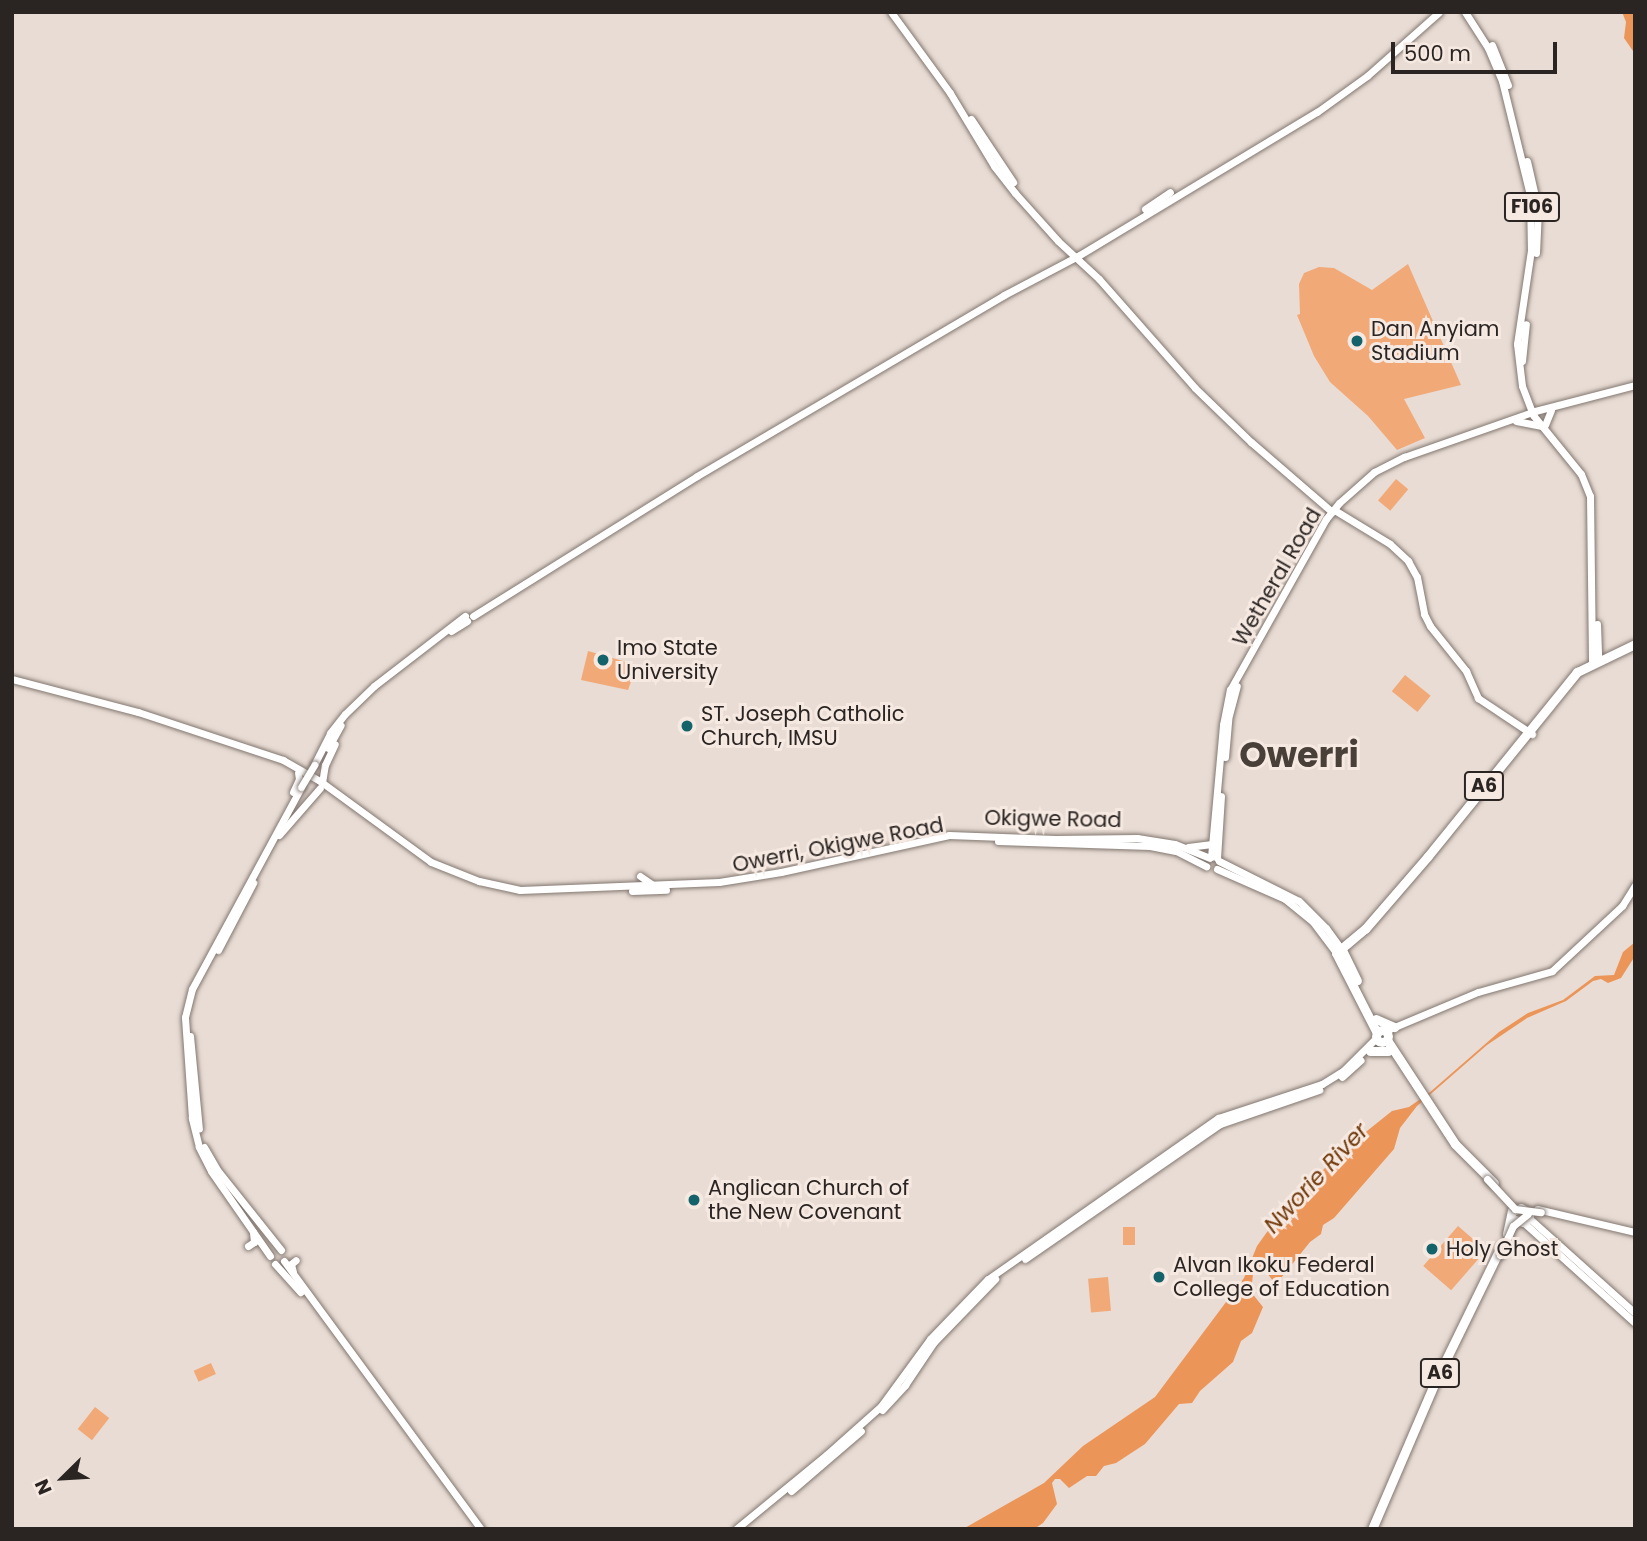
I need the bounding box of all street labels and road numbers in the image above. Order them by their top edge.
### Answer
road number: F106 [1502,192,1562,223]
street label: Wetheral Road [1227,504,1327,650]
road number: A6 [1463,771,1505,802]
street label: Okigwe Road [984,805,1122,833]
street label: Owerri, Okigwe Road [730,812,946,878]
road number: A6 [1419,1358,1461,1388]

